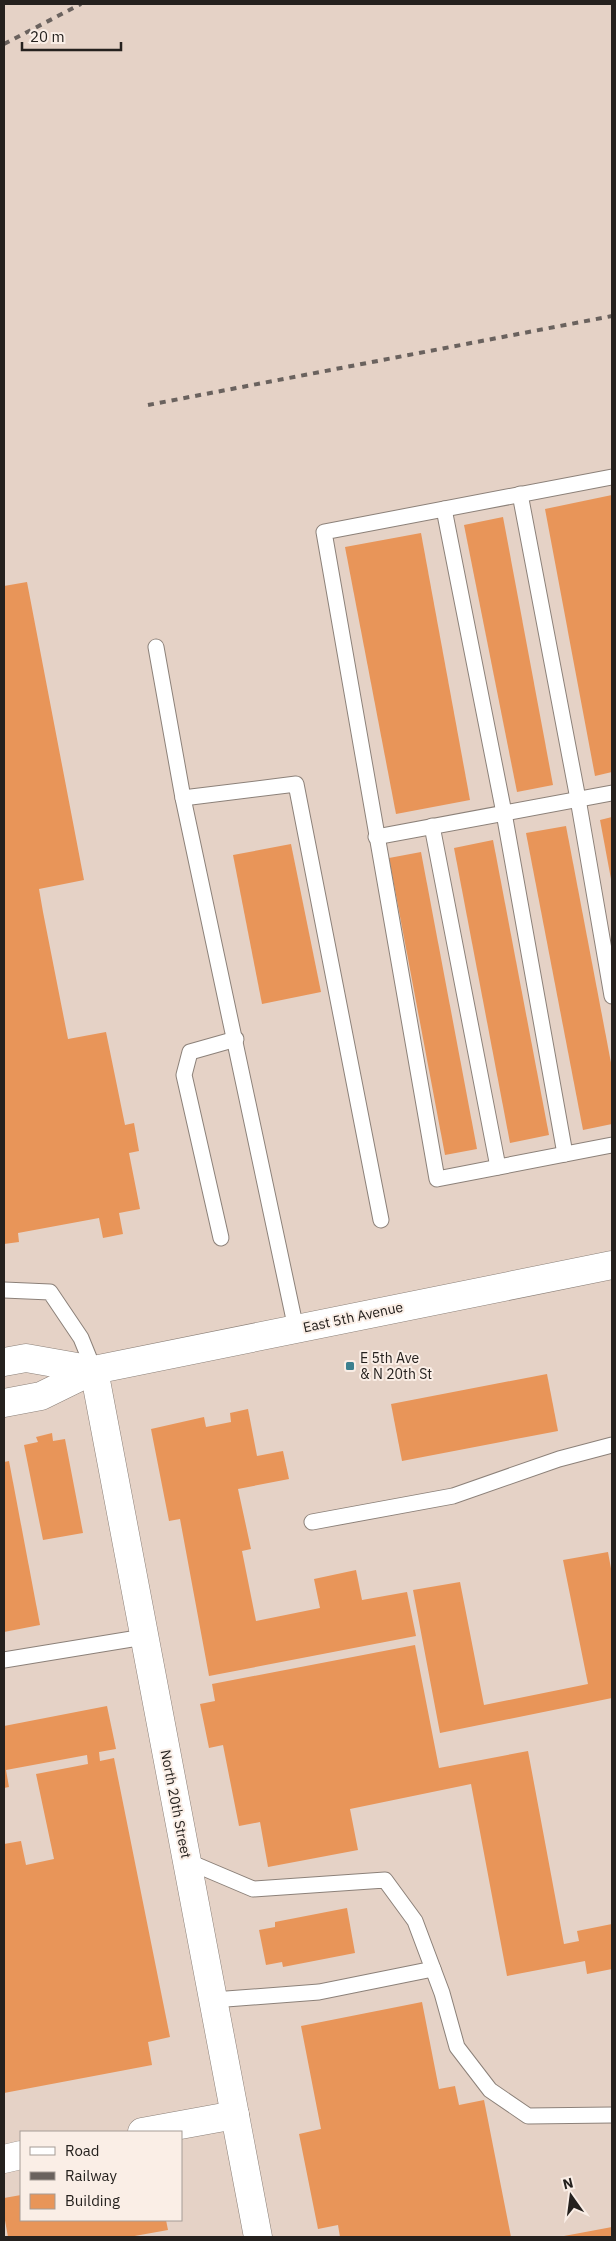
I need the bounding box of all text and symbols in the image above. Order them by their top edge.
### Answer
scale bar [22,20,121,52]
text: 20 m [30,27,65,46]
street label: East 5th Avenue [301,1298,405,1336]
place label: E 5th Ave & N 20th St [360,1349,432,1383]
marker: E 5th Ave & N 20th St [344,1360,356,1372]
street label: North 20th Street [157,1748,195,1860]
legend [20,2131,182,2221]
text: Road [65,2141,100,2160]
text: Railway [65,2166,118,2185]
north arrow [546,2171,596,2221]
text: N [561,2173,575,2193]
text: Building [65,2191,120,2210]

